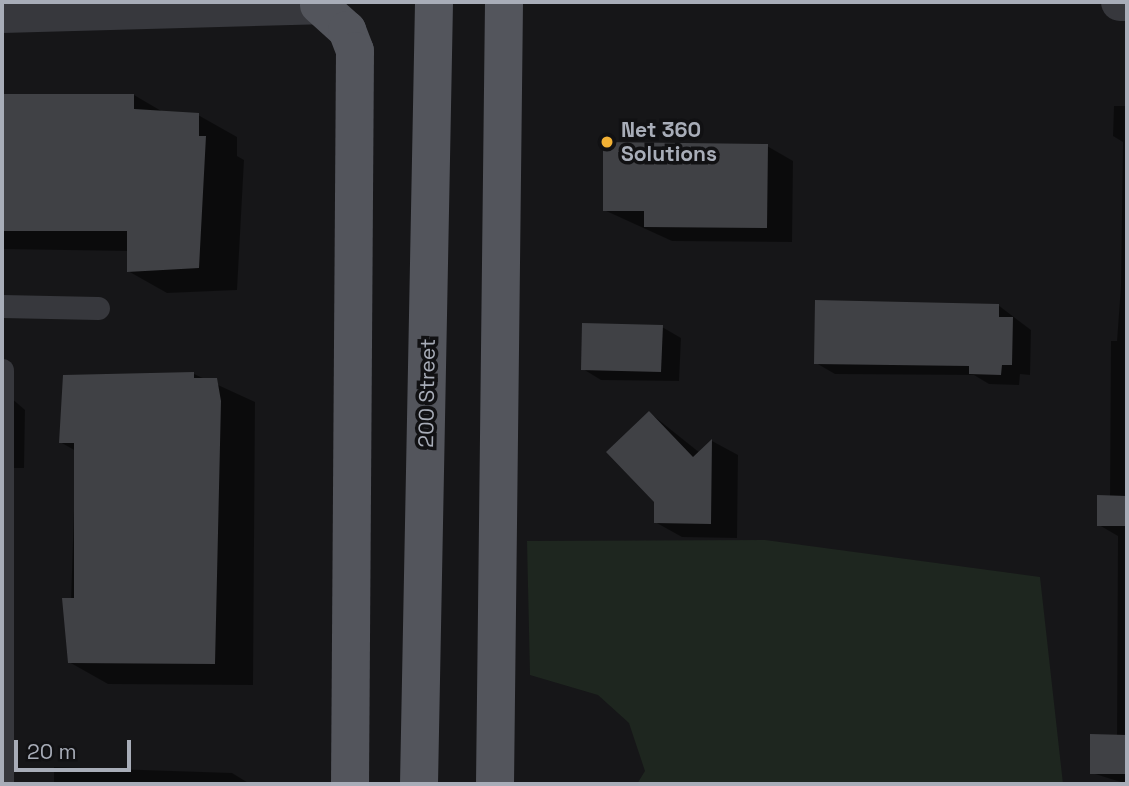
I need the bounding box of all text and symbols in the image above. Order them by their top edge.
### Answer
place label: Net 360 Solutions [621,117,717,167]
marker: Net 360 Solutions [599,134,615,150]
street label: 200 Street [413,338,441,448]
scale bar [18,726,135,770]
text: 20 m [27,738,77,765]

